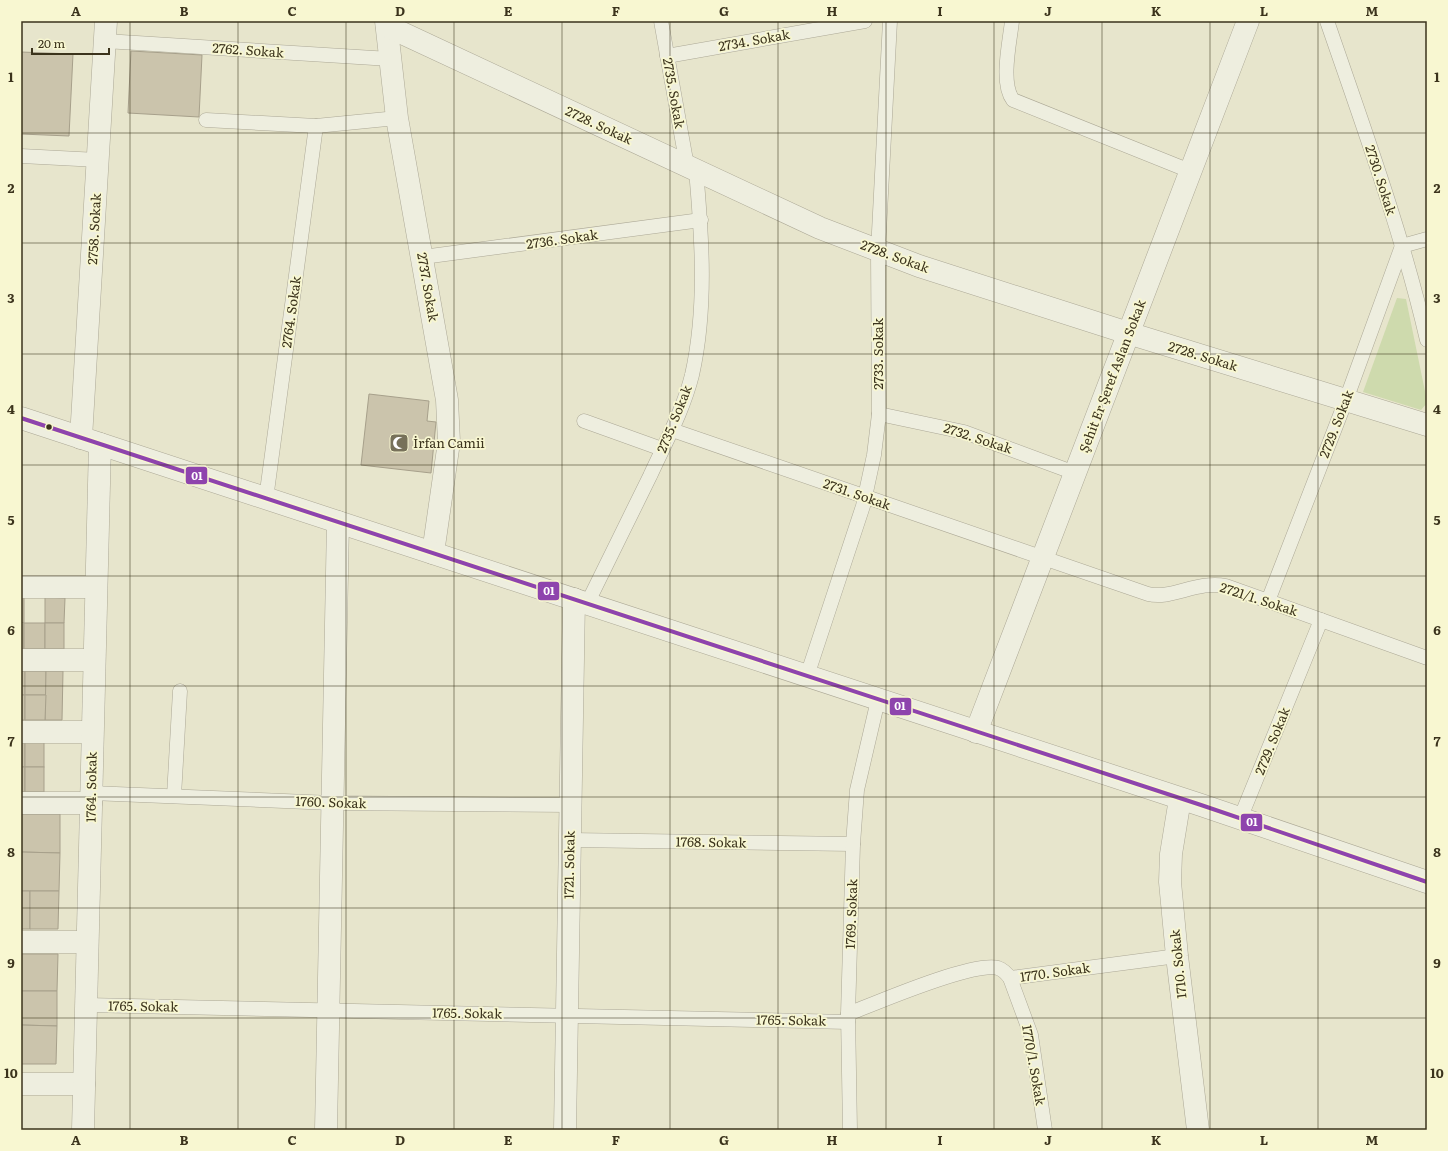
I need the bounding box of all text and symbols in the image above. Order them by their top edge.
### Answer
text: A [71,1,81,20]
text: B [180,1,189,20]
text: C [287,1,297,20]
text: D [395,1,405,20]
text: E [504,1,513,20]
text: F [612,1,620,20]
text: G [719,1,729,20]
text: H [827,1,838,20]
text: I [937,1,943,20]
text: J [1044,1,1052,20]
text: K [1151,1,1162,20]
text: L [1260,1,1268,20]
text: M [1366,1,1379,20]
street label: 2734. Sokak [717,24,792,55]
scale bar [32,30,109,56]
text: 20 m [38,34,65,52]
street label: 2762. Sokak [212,38,285,62]
street label: 2735. Sokak [659,56,690,131]
text: 1 [8,67,14,86]
text: 1 [1434,67,1440,86]
street label: 2728. Sokak [563,101,637,149]
street label: 2730. Sokak [1361,142,1402,218]
text: 2 [8,178,15,197]
text: 2 [1434,178,1441,197]
street label: 2758. Sokak [82,192,105,265]
street label: 2736. Sokak [525,224,600,253]
street label: 2728. Sokak [858,234,933,277]
street label: 2737. Sokak [413,251,444,324]
street label: 2764. Sokak [276,274,305,349]
text: 3 [7,288,15,307]
text: 3 [1433,288,1441,307]
street label: Şehit Er Şeref Aslan Sokak [1074,296,1150,455]
street label: 2733. Sokak [868,317,887,390]
street label: 2728. Sokak [1166,336,1241,375]
street label: 2735. Sokak [651,381,696,456]
street label: 2729. Sokak [1314,386,1358,461]
text: 4 [7,399,15,418]
text: 4 [1433,399,1441,418]
street label: 2732. Sokak [941,417,1016,458]
unlabelled marker [44,422,54,432]
mosque icon: İrfan Camii [388,432,410,454]
place label: İrfan Camii [413,433,485,452]
line badge: 01 [185,466,208,485]
text: 01 [191,467,203,483]
street label: 2731. Sokak [821,473,894,514]
text: 5 [7,510,15,529]
text: 5 [1433,510,1441,529]
street label: 2721/1. Sokak [1218,577,1302,620]
line badge: 01 [537,581,560,601]
text: 01 [543,582,555,598]
text: 6 [7,620,15,639]
text: 6 [1433,620,1441,639]
line badge: 01 [889,697,912,716]
text: 01 [894,697,906,713]
street label: 2729. Sokak [1249,703,1294,777]
text: 7 [7,731,15,750]
text: 7 [1433,731,1441,750]
street label: 1764. Sokak [80,750,101,822]
street label: 1760. Sokak [295,791,368,812]
line badge: 01 [1240,813,1263,832]
text: 01 [1246,813,1258,829]
street label: 1721. Sokak [558,830,579,899]
street label: 1768. Sokak [676,831,748,852]
text: 8 [7,842,15,861]
text: 8 [1433,842,1441,861]
street label: 1769. Sokak [840,877,861,949]
street label: 1710. Sokak [1164,928,1191,999]
text: 9 [7,953,15,972]
text: 9 [1433,953,1441,972]
street label: 1770. Sokak [1019,957,1092,986]
street label: 1765. Sokak [108,995,179,1016]
street label: 1765. Sokak [432,1002,503,1023]
street label: 1765. Sokak [756,1009,827,1030]
street label: 1770/1. Sokak [1018,1023,1051,1108]
text: 10 [4,1063,18,1082]
text: 10 [1430,1063,1444,1082]
text: A [71,1130,81,1149]
text: B [180,1130,189,1149]
text: C [287,1130,297,1149]
text: D [395,1130,405,1149]
text: E [504,1130,513,1149]
text: F [612,1130,620,1149]
text: G [719,1130,729,1149]
text: H [827,1130,838,1149]
text: I [937,1130,943,1149]
text: J [1044,1130,1052,1149]
text: K [1151,1130,1162,1149]
text: L [1260,1130,1268,1149]
text: M [1366,1130,1379,1149]

